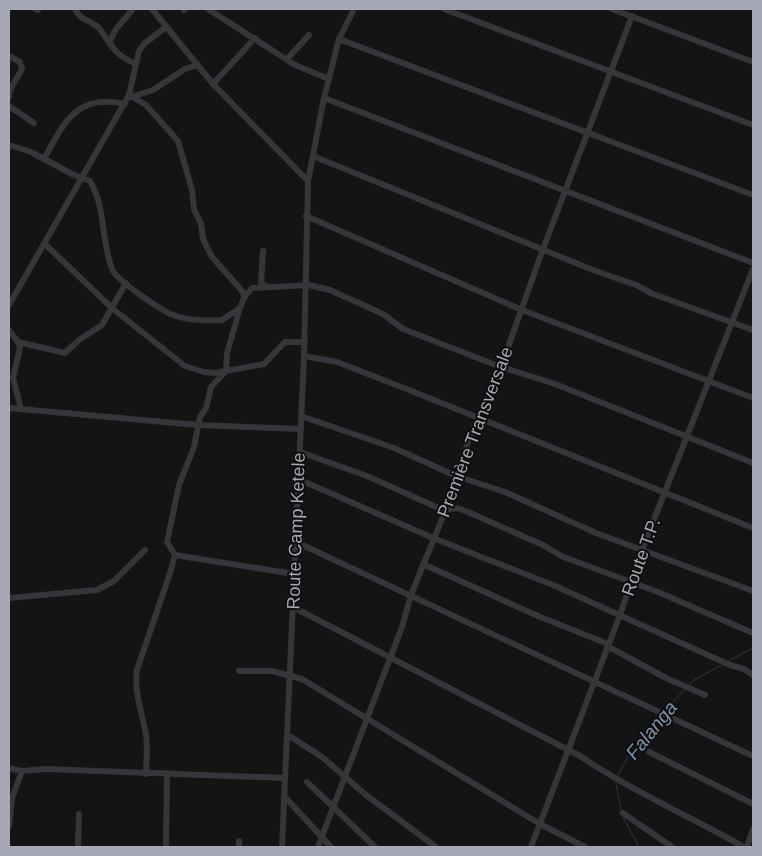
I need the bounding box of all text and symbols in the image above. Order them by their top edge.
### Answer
street label: Première Transversale [433,344,517,520]
street label: Route Camp Ketele [283,452,309,610]
street label: Route T.P. [618,515,664,599]
water label: Falanga [622,697,681,764]

